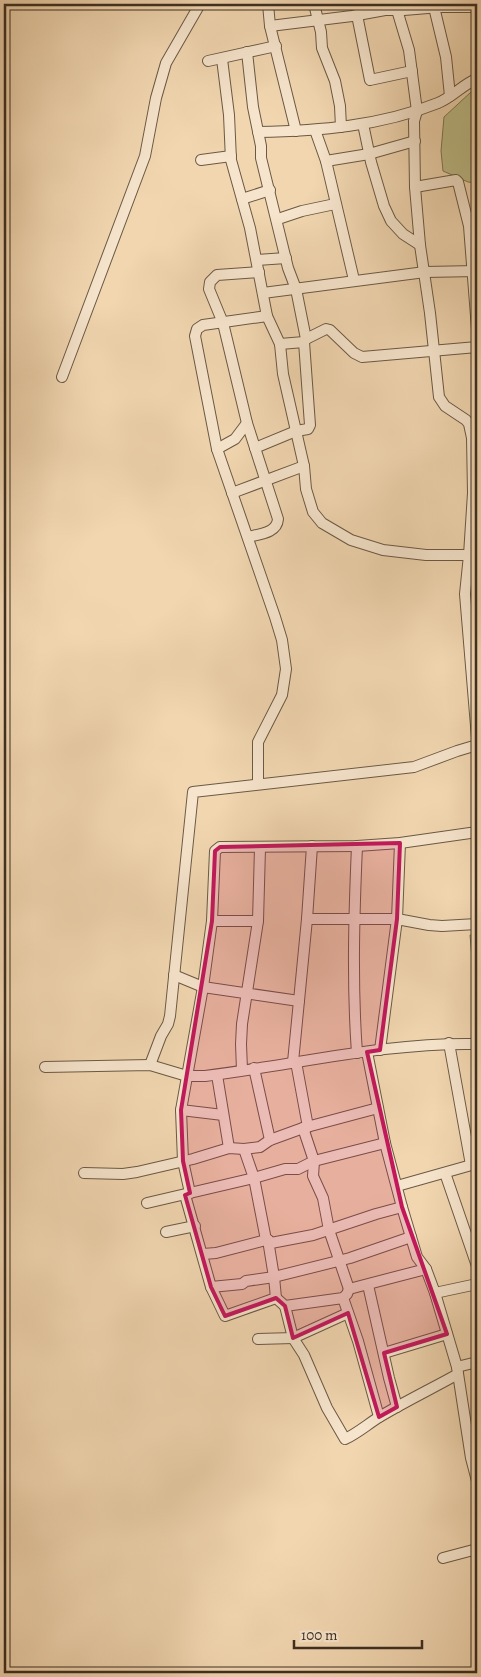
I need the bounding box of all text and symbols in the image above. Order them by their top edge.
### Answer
scale bar [294,1617,421,1649]
text: 100 m [301,1625,338,1645]

